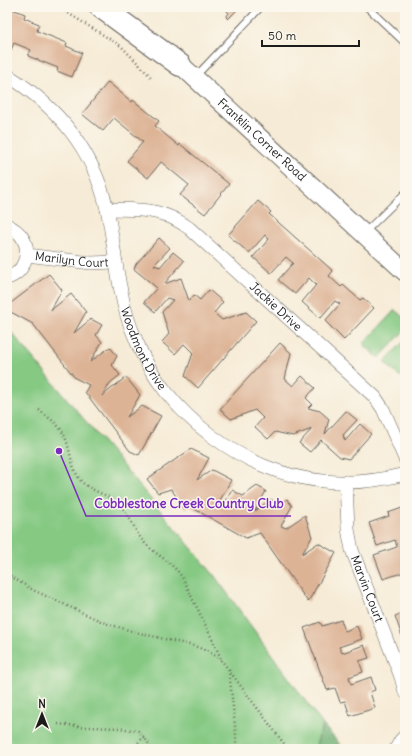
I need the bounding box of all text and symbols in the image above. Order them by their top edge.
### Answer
scale bar [262,22,359,48]
text: 50 m [268,28,297,43]
street label: Franklin Corner Road [215,95,310,184]
street label: Marilyn Court [34,248,109,270]
street label: Jackie Drive [247,279,305,334]
street label: Woodmont Drive [118,305,170,393]
callout: Cobblestone Creek Country Club [86,491,291,516]
text: Cobblestone Creek Country Club [94,495,284,512]
street label: Marvin Court [348,553,387,624]
north arrow [22,694,62,734]
text: N [38,697,46,711]

